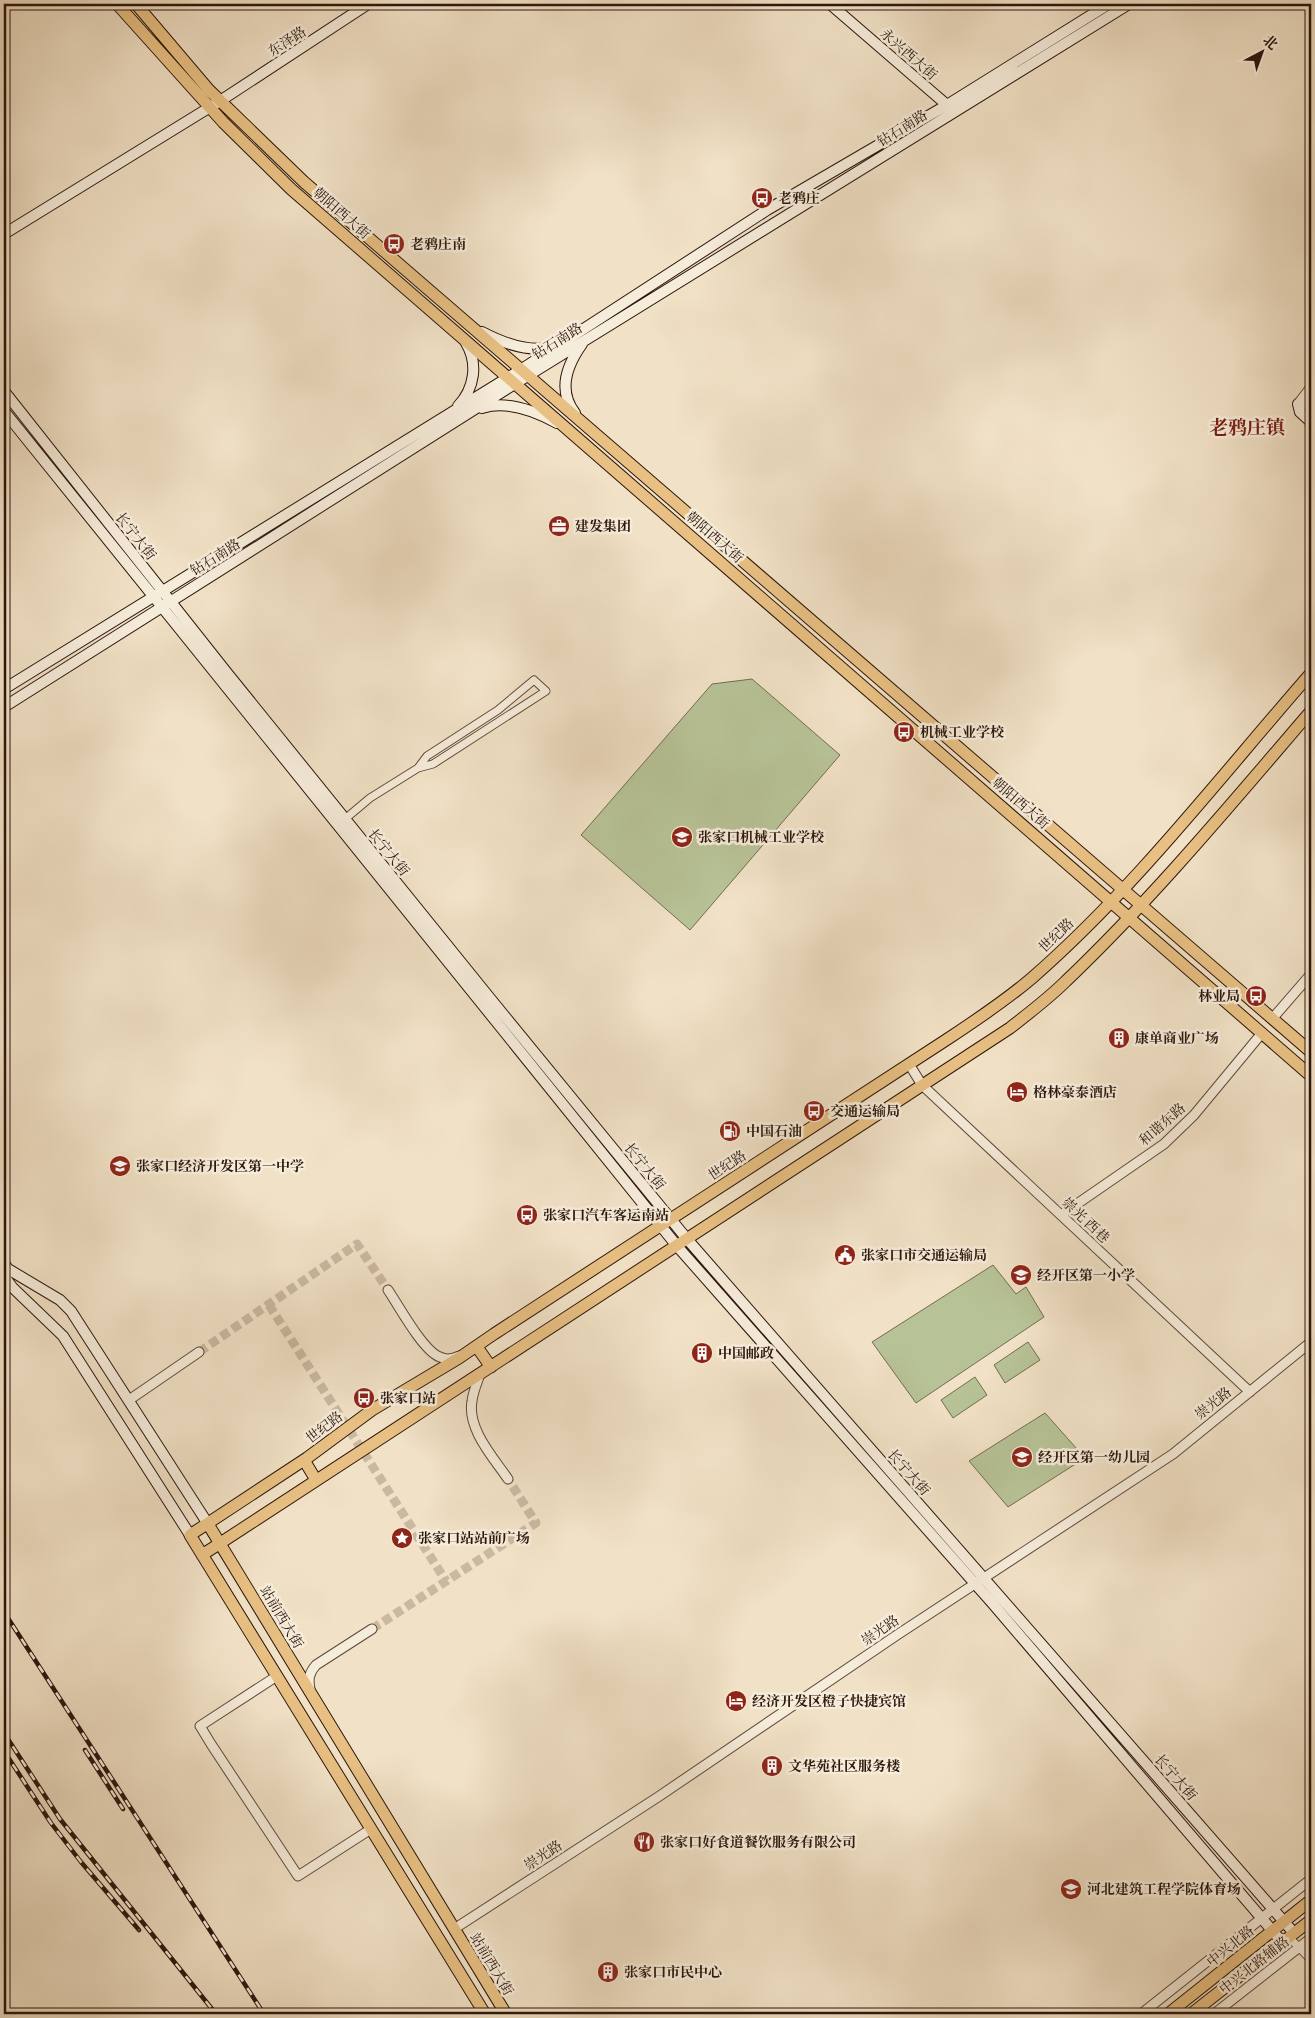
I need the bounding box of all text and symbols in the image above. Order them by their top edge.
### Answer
street label: 东泽路 [264,22,310,61]
street label: 永兴西大街 [876,24,941,85]
north arrow [1238,28,1288,78]
text: 北 [1259,31,1282,54]
street label: 钻石南路 [873,106,931,151]
street label: 朝阳西大街 [309,183,374,244]
bus stop icon: 老鸦庄 [750,186,774,210]
place label: 老鸦庄 [778,189,820,208]
bus stop icon: 老鸦庄南 [382,232,406,256]
place label: 老鸦庄南 [410,235,466,254]
street label: 钻石南路 [528,319,586,364]
district label: 老鸦庄镇 [1209,415,1285,441]
street label: 朝阳西大街 [682,507,747,568]
street label: 长宁大街 [111,508,160,564]
office icon: 建发集团 [547,514,571,538]
place label: 建发集团 [575,517,631,536]
street label: 钻石南路 [186,535,244,580]
bus stop icon: 机械工业学校 [892,720,916,744]
place label: 机械工业学校 [920,723,1004,742]
street label: 朝阳西大街 [988,773,1053,834]
street label: 长宁大街 [364,825,414,880]
school or university icon: 张家口机械工业学校 [670,825,694,849]
place label: 张家口机械工业学校 [698,828,824,847]
street label: 世纪路 [1035,914,1078,957]
bus stop icon: 林业局 [1244,984,1268,1008]
place label: 林业局 [1198,987,1240,1006]
building icon: 康单商业广场 [1107,1026,1131,1050]
place label: 康单商业广场 [1135,1029,1219,1048]
hotel icon: 格林豪泰酒店 [1005,1080,1029,1104]
place label: 格林豪泰酒店 [1033,1083,1117,1102]
bus stop icon: 交通运输局 [802,1099,826,1123]
street label: 和谐东路 [1135,1099,1190,1150]
place label: 交通运输局 [830,1102,900,1121]
fuel station icon: 中国石油 [718,1119,742,1143]
place label: 中国石油 [746,1122,802,1141]
street label: 长宁大街 [620,1139,670,1194]
street label: 世纪路 [704,1146,750,1185]
school or university icon: 张家口经济开发区第一中学 [108,1154,132,1178]
place label: 张家口经济开发区第一中学 [136,1157,304,1176]
street label: 崇光 西巷 [1058,1193,1114,1247]
bus stop icon: 张家口汽车客运南站 [515,1203,539,1227]
place label: 张家口汽车客运南站 [543,1206,669,1225]
public building icon: 张家口市交通运输局 [833,1243,857,1267]
place label: 张家口市交通运输局 [861,1246,987,1265]
school or university icon: 经开区第一小学 [1009,1263,1033,1287]
place label: 经开区第一小学 [1037,1266,1135,1285]
building icon: 中国邮政 [690,1341,714,1365]
place label: 中国邮政 [718,1344,774,1363]
street label: 崇光路 [1191,1383,1236,1424]
bus stop icon: 张家口站 [352,1386,376,1410]
place label: 张家口站 [380,1389,436,1408]
street label: 世纪路 [302,1407,347,1448]
street label: 长宁大街 [883,1445,934,1500]
school or university icon: 经开区第一幼儿园 [1010,1445,1034,1469]
place label: 经开区第一幼儿园 [1038,1448,1150,1467]
place icon: 张家口站站前广场 [390,1526,414,1550]
place label: 张家口站站前广场 [418,1529,530,1548]
street label: 站前西大街 [255,1582,308,1652]
street label: 崇光路 [858,1611,903,1650]
hotel icon: 经济开发区橙子快捷宾馆 [724,1689,748,1713]
place label: 经济开发区橙子快捷宾馆 [752,1692,906,1711]
street label: 长宁大街 [1150,1750,1201,1805]
building icon: 文华苑社区服务楼 [760,1754,784,1778]
place label: 文华苑社区服务楼 [788,1757,900,1776]
restaurant icon: 张家口好食道餐饮服务有限公司 [632,1830,656,1854]
place label: 张家口好食道餐饮服务有限公司 [660,1833,856,1852]
street label: 崇光路 [520,1836,566,1875]
school or university icon: 河北建筑工程学院体育场 [1059,1877,1083,1901]
place label: 河北建筑工程学院体育场 [1087,1880,1241,1899]
street label: 中兴北路 [1203,1921,1258,1971]
street label: 站前西大街 [465,1929,518,1999]
street label: 中兴北路辅路 [1215,1932,1293,1999]
building icon: 张家口市民中心 [596,1960,620,1984]
place label: 张家口市民中心 [624,1963,722,1982]

